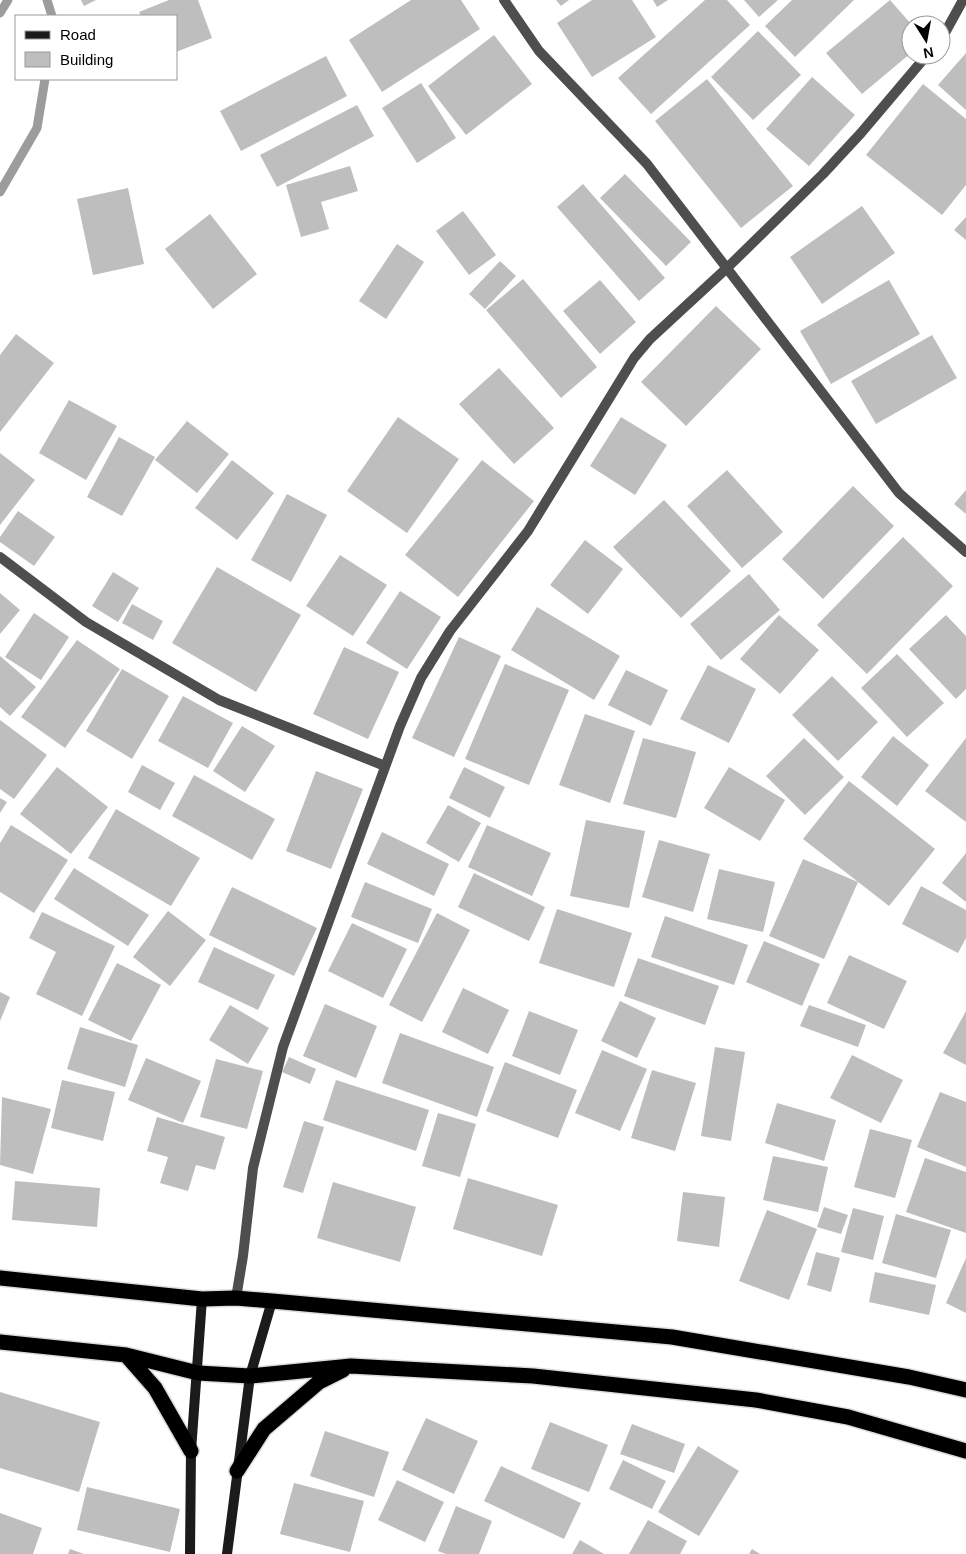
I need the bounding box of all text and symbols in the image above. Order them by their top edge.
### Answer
legend [15,15,178,80]
north arrow [901,15,951,65]
text: Road [60,26,96,43]
text: N [922,44,935,62]
text: Building [60,51,113,68]

